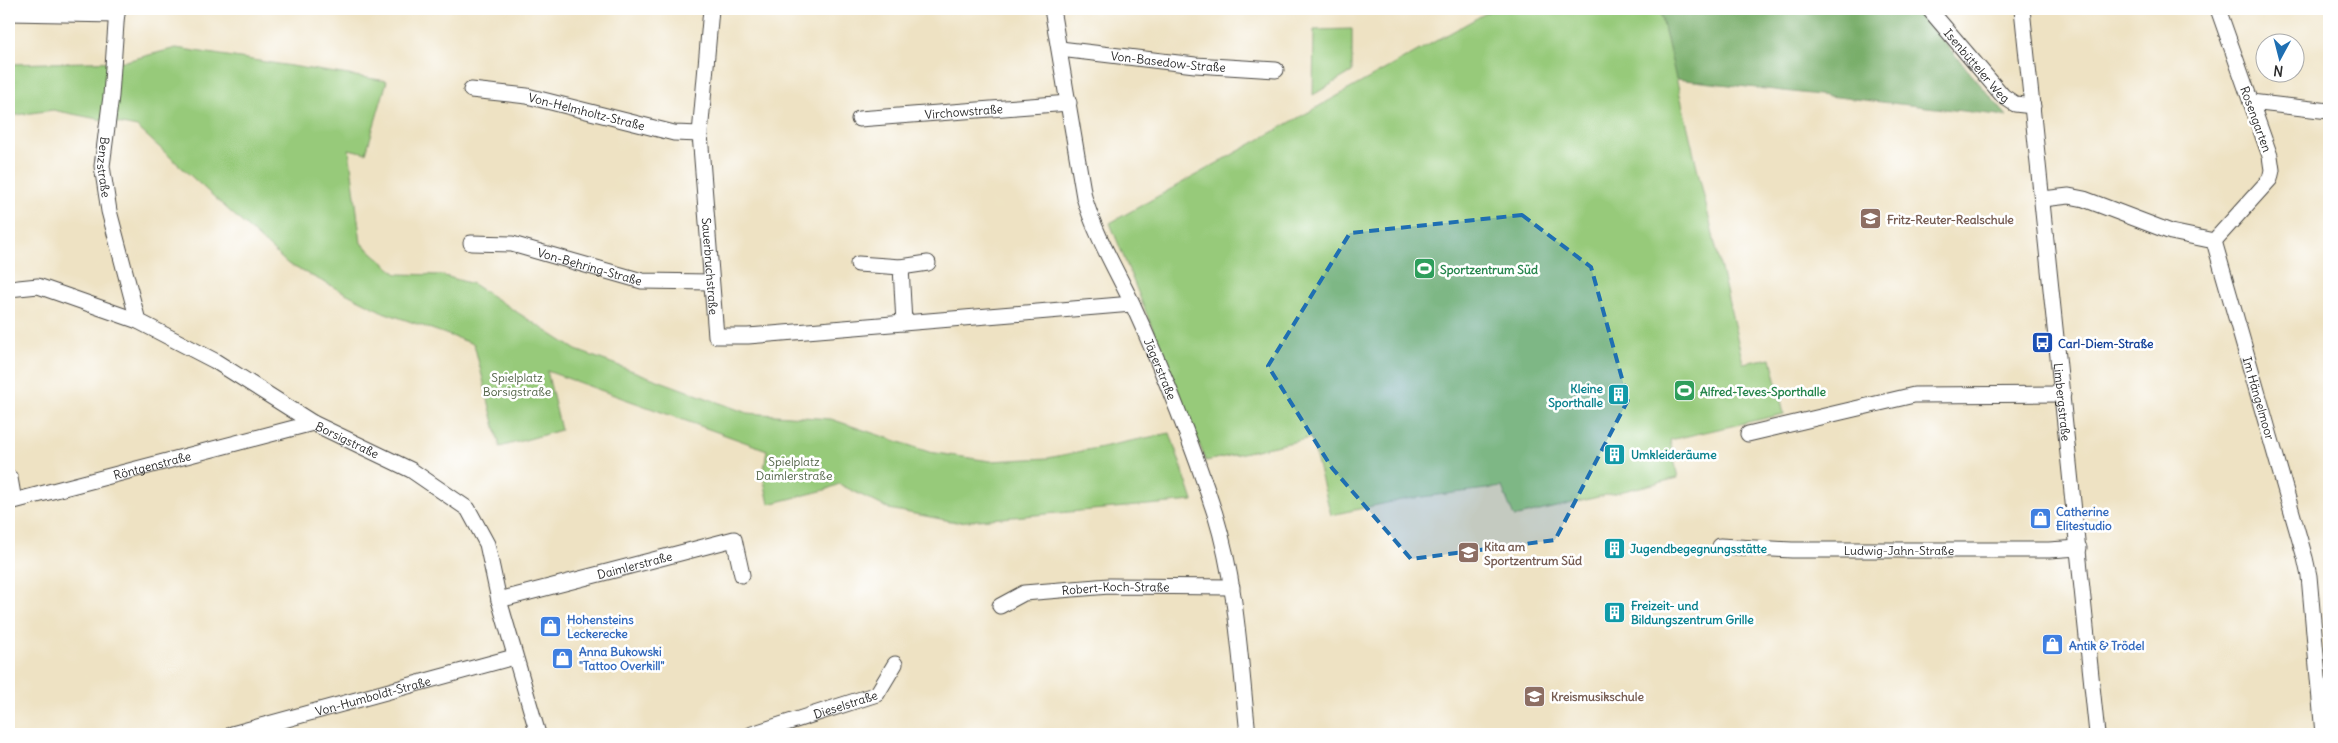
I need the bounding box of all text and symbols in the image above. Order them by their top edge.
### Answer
street label: Isenbütteler Weg [1941,25,2012,106]
north arrow [2256,32,2306,82]
street label: Von-Basedow-Straße [1110,48,1226,74]
text: N [2273,61,2284,80]
street label: Rosengarten [2237,84,2275,154]
street label: Von-Helmholtz-Straße [527,89,647,133]
street label: Virchowstraße [924,101,1003,121]
street label: Benzstraße [94,136,114,199]
school or university icon: Fritz-Reuter-Realschule [1859,207,1883,231]
place label: Fritz-Reuter-Realschule [1887,212,2014,227]
street label: Sauerbruchstraße [699,217,722,315]
street label: Von-Behring-Straße [536,244,644,288]
sports icon: Sportzentrum Süd [1412,257,1436,281]
place label: Sportzentrum Süd [1440,262,1538,278]
bus stop icon: Carl-Diem-Straße [2030,331,2054,355]
street label: Jägerstraße [1141,336,1180,402]
place label: Carl-Diem-Straße [2058,336,2154,351]
street label: Im Hängelmoor [2240,355,2278,442]
street label: Limbergstraße [2051,362,2074,442]
park label: Spielplatz Borsigstraße [483,370,551,399]
sports icon: Alfred-Teves-Sporthalle [1672,379,1696,403]
place label: Kleine Sporthalle [1548,381,1604,411]
building icon: Kleine Sporthalle [1607,383,1631,407]
place label: Alfred-Teves-Sporthalle [1700,384,1826,400]
street label: Borsigstraße [313,418,382,461]
building icon: Umkleideräume [1603,442,1627,466]
place label: Umkleideräume [1631,447,1717,462]
street label: Röntgenstraße [112,448,192,482]
park label: Spielplatz Daimlerstraße [756,454,832,483]
place label: Catherine Elitestudio [2056,504,2112,533]
shop icon: Catherine Elitestudio [2028,506,2052,530]
building icon: Jugendbegegnungsstätte [1602,536,1626,560]
place label: Kita am Sportzentrum Süd [1484,539,1582,569]
school or university icon: Kita am Sportzentrum Süd [1456,541,1480,565]
place label: Jugendbegegnungsstätte [1630,541,1767,557]
street label: Ludwig-Jahn-Straße [1844,543,1954,558]
street label: Daimlerstraße [595,548,674,582]
street label: Robert-Koch-Straße [1061,578,1170,597]
place label: Freizeit- und Bildungszentrum Grille [1631,598,1754,628]
building icon: Freizeit- und Bildungszentrum Grille [1603,600,1627,624]
place label: Hohensteins Leckerecke [567,612,634,641]
shop icon: Hohensteins Leckerecke [539,614,563,638]
shop icon: Antik & Trödel [2041,633,2065,657]
place label: Antik & Trödel [2069,638,2145,653]
place label: Anna Bukowski "Tattoo Overkill" [579,644,665,673]
shop icon: Anna Bukowski "Tattoo Overkill" [551,646,575,670]
street label: Von-Humboldt-Straße [314,673,432,718]
school or university icon: Kreismusikschule [1523,684,1547,708]
street label: Dieselstraße [811,687,879,721]
place label: Kreismusikschule [1551,689,1644,704]

